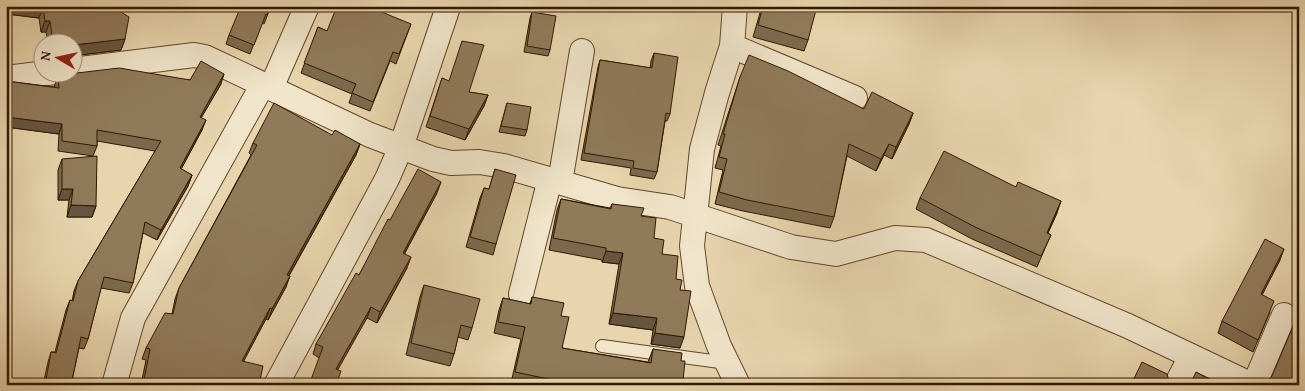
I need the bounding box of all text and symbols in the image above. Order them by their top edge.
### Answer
north arrow [32,32,82,82]
text: N [35,49,56,62]

